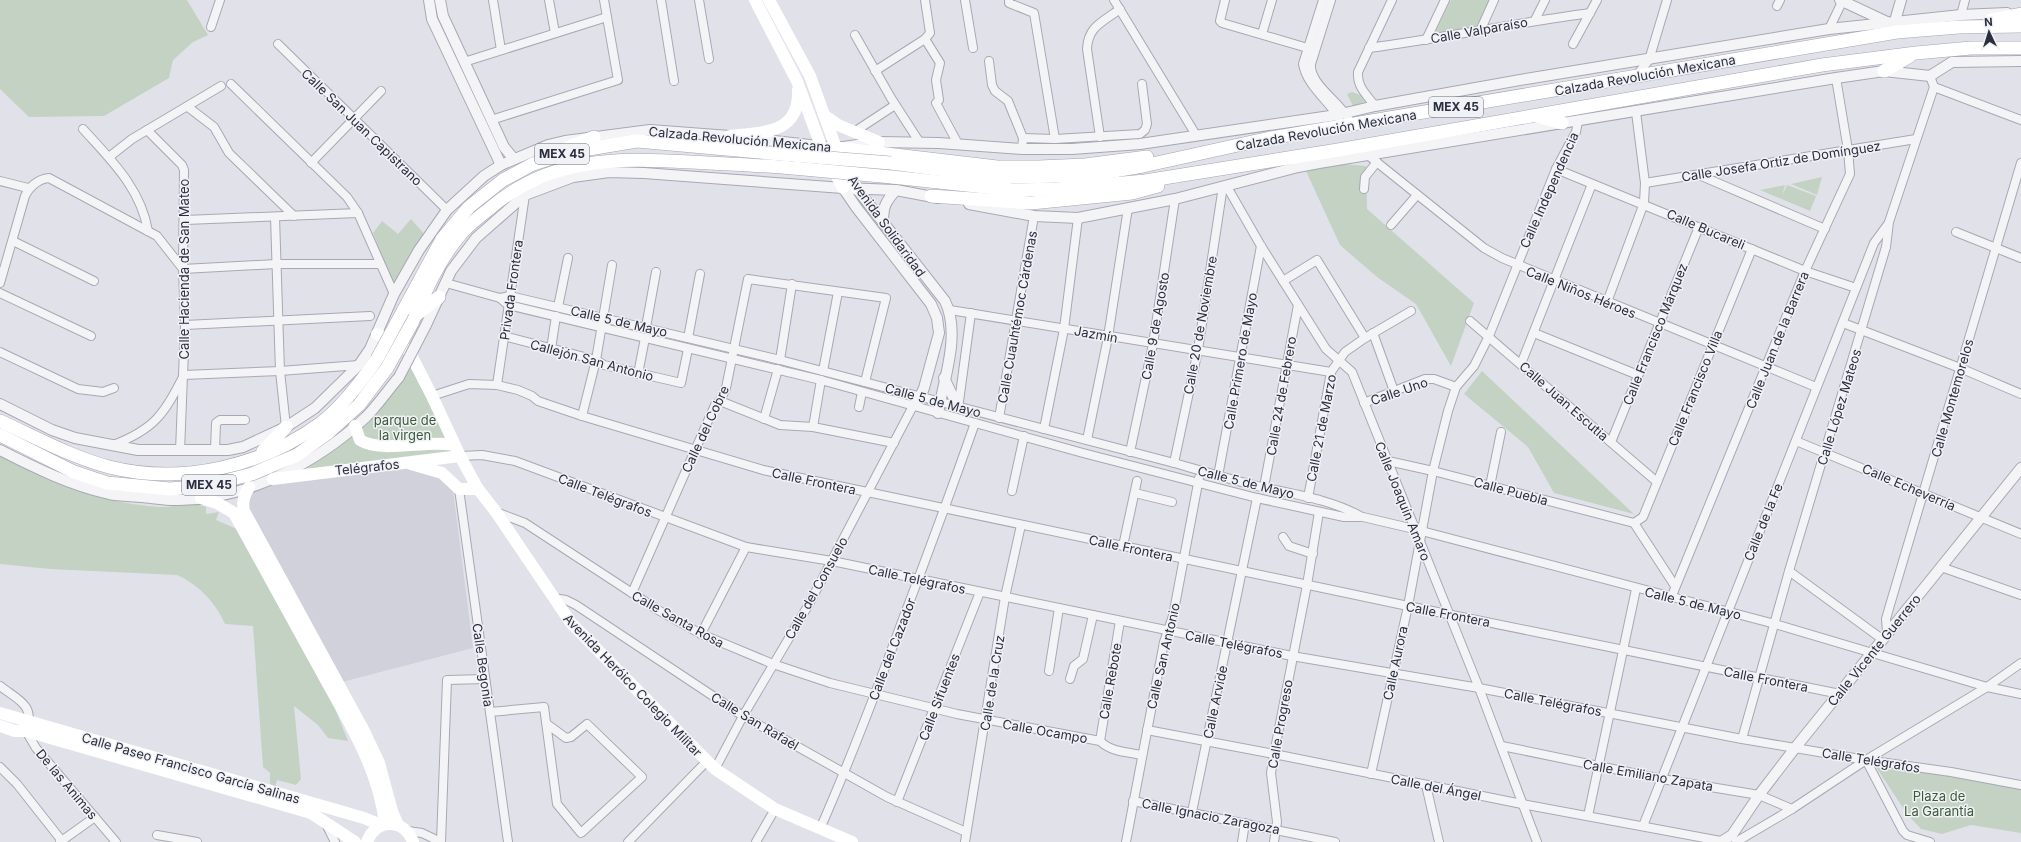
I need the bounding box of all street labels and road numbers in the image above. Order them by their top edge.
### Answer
street label: Calle Valparaíso [1429,14,1529,46]
street label: Calzada Revolución Mexicana [1553,51,1737,99]
street label: Calle San Juan Capistrano [298,65,426,189]
road number: MEX 45 [1429,97,1483,117]
street label: Calzada Revolución Mexicana [1234,106,1418,154]
street label: Calzada Revolución Mexicana [648,123,832,155]
street label: Calle Independencia [1516,129,1582,251]
street label: Calle Josefa Ortiz de Domínguez [1680,137,1882,185]
road number: MEX 45 [535,144,589,164]
street label: Avenida Solidaridad [845,172,929,280]
street label: Calle Hacienda de San Mateo [176,178,192,359]
street label: Calle Bucareli [1664,205,1748,253]
street label: Calle Cuauhtémoc Cárdenas [994,229,1040,405]
street label: Privada Frontera [496,239,526,341]
street label: Calle 20 de Noviembre [1180,255,1220,395]
street label: Calle Francisco Márquez [1619,261,1691,407]
street label: Calle Niños Héroes [1524,263,1639,321]
street label: Calle Juan de la Barrera [1742,269,1812,411]
street label: Calle 9 de Agosto [1138,271,1172,381]
street label: Calle Primero de Mayo [1220,291,1260,431]
street label: Calle 5 de Mayo [569,302,669,340]
street label: Jazmín [1073,322,1119,346]
street label: Calle Francisco Villa [1664,328,1726,448]
street label: Calle 24 de Febrero [1263,335,1299,457]
street label: Callejón San Antonio [529,336,656,384]
street label: Calle Montemorelos [1927,337,1977,459]
street label: Calle López Mateos [1814,347,1864,467]
street label: Calle Juan Escutia [1516,358,1612,444]
street label: Calle 21 de Marzo [1303,373,1339,483]
street label: Calle Uno [1368,374,1430,408]
street label: Calle 5 de Mayo [883,379,983,421]
street label: Calle del Cobre [678,383,732,475]
street label: Calle Joaquín Amaro [1372,439,1434,563]
street label: Telégrafos [334,456,400,478]
street label: Calle Echeverría [1860,460,1958,514]
street label: Calle 5 de Mayo [1196,462,1296,502]
street label: Calle Frontera [770,464,858,498]
street label: Calle Telégrafos [556,470,654,520]
street label: Calle Puebla [1472,473,1550,509]
road number: MEX 45 [182,475,236,495]
street label: Calle de la Fe [1740,481,1786,563]
street label: Calle Frontera [1087,531,1175,565]
street label: Calle del Consuelo [781,534,851,642]
street label: Calle Telégrafos [867,561,967,597]
street label: Calle 5 de Mayo [1643,583,1743,623]
street label: Calle Santa Rosa [629,587,727,651]
street label: Calle Vicente Guerrero [1824,591,1924,709]
street label: Calle del Cazador [865,595,919,703]
street label: Calle Frontera [1404,598,1492,630]
street label: Calle San Antonio [1143,601,1183,711]
street label: Avenida Heróico Colegio Militar [560,610,706,760]
street label: Calle Begonia [469,622,497,708]
street label: Calle Aurora [1379,624,1411,702]
street label: Calle Telégrafos [1184,627,1284,661]
street label: Calle de la Cruz [977,634,1007,732]
street label: Calle Rebote [1095,641,1125,721]
street label: Calle Sifuentes [915,651,963,743]
street label: Calle Frontera [1722,663,1810,695]
street label: Calle Arvide [1199,664,1231,740]
street label: Calle Progreso [1264,678,1296,770]
street label: Calle Telégrafos [1503,685,1603,719]
street label: Calle San Rafaél [708,689,802,753]
street label: Calle Ocampo [1001,716,1089,746]
street label: Calle Paseo Francisco García Salinas [80,729,302,807]
street label: Calle Telégrafos [1821,744,1921,776]
street label: De las Animas [33,746,101,823]
street label: Calle Emiliano Zapata [1582,756,1714,794]
street label: Calle del Ángel [1389,770,1483,804]
street label: Calle Ignacio Zaragoza [1140,795,1282,837]

